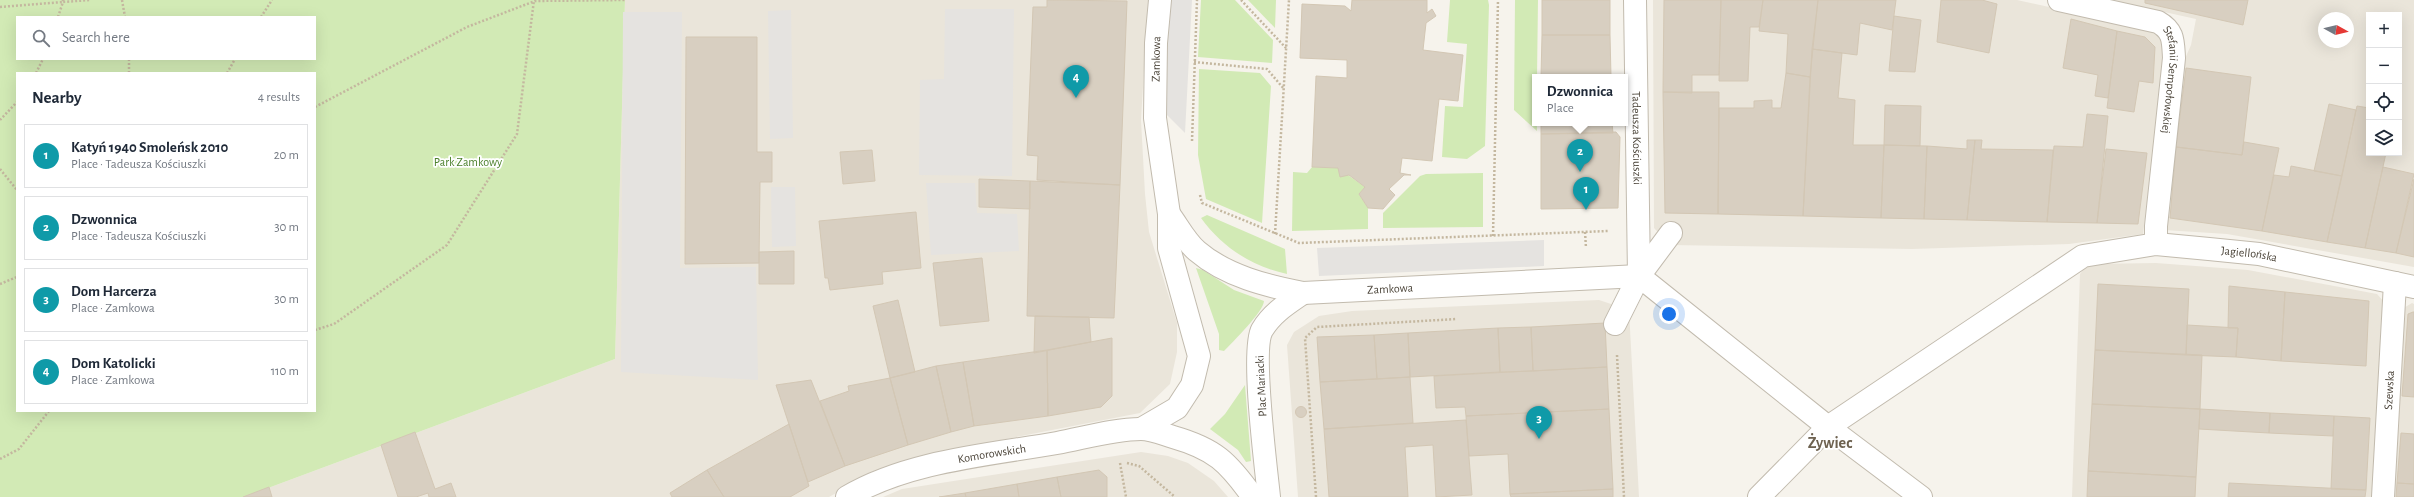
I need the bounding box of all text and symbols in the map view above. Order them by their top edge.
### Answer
north arrow [2318,12,2354,48]
map controls [2366,12,2402,156]
button: + [2366,12,2402,48]
search box [16,16,316,60]
street label: Stefanii Sempołowskiej [2159,23,2180,134]
icon: search [30,27,52,49]
text: Search here [62,30,130,45]
street label: Zamkowa [1149,35,1163,82]
button: − [2366,48,2402,84]
pin: 4 [1063,65,1089,98]
popup [1532,74,1628,126]
text: Dzwonnica [1547,84,1613,99]
button: locate [2366,84,2402,120]
text: Nearby [32,89,82,106]
text: 4 results [258,91,300,104]
street label: Tadeusza Kościuszki [1630,91,1644,185]
text: Place [1547,102,1574,115]
button: layers [2366,120,2402,156]
pin: 2 [1567,139,1593,172]
text: Katyń 1940 Smoleńsk 2010 [71,140,228,155]
text: 1 [44,149,48,162]
text: 20 m [274,149,299,162]
park label: Park Zamkowy [434,156,502,169]
text: Place · Tadeusza Kościuszki [71,158,206,171]
pin: 1 [1573,177,1599,210]
text: Dzwonnica [71,212,137,227]
text: 2 [43,221,49,234]
text: 30 m [274,221,299,234]
text: Place · Tadeusza Kościuszki [71,230,206,243]
street label: Jagiellońska [2221,244,2279,264]
street label: Zamkowa [1367,281,1414,296]
text: Dom Harcerza [71,284,157,299]
text: 3 [43,293,49,306]
text: 30 m [274,293,299,306]
text: Place · Zamkowa [71,302,155,315]
your location [1659,304,1679,324]
street label: Plac Mariacki [1253,355,1269,417]
text: Dom Katolicki [71,356,156,371]
text: 4 [43,365,49,378]
text: 110 m [271,365,299,378]
street label: Szewska [2382,370,2396,410]
text: Place · Zamkowa [71,374,155,387]
pin: 3 [1526,406,1552,439]
district label: Żywiec [1808,433,1852,452]
street label: Komorowskich [957,442,1027,465]

